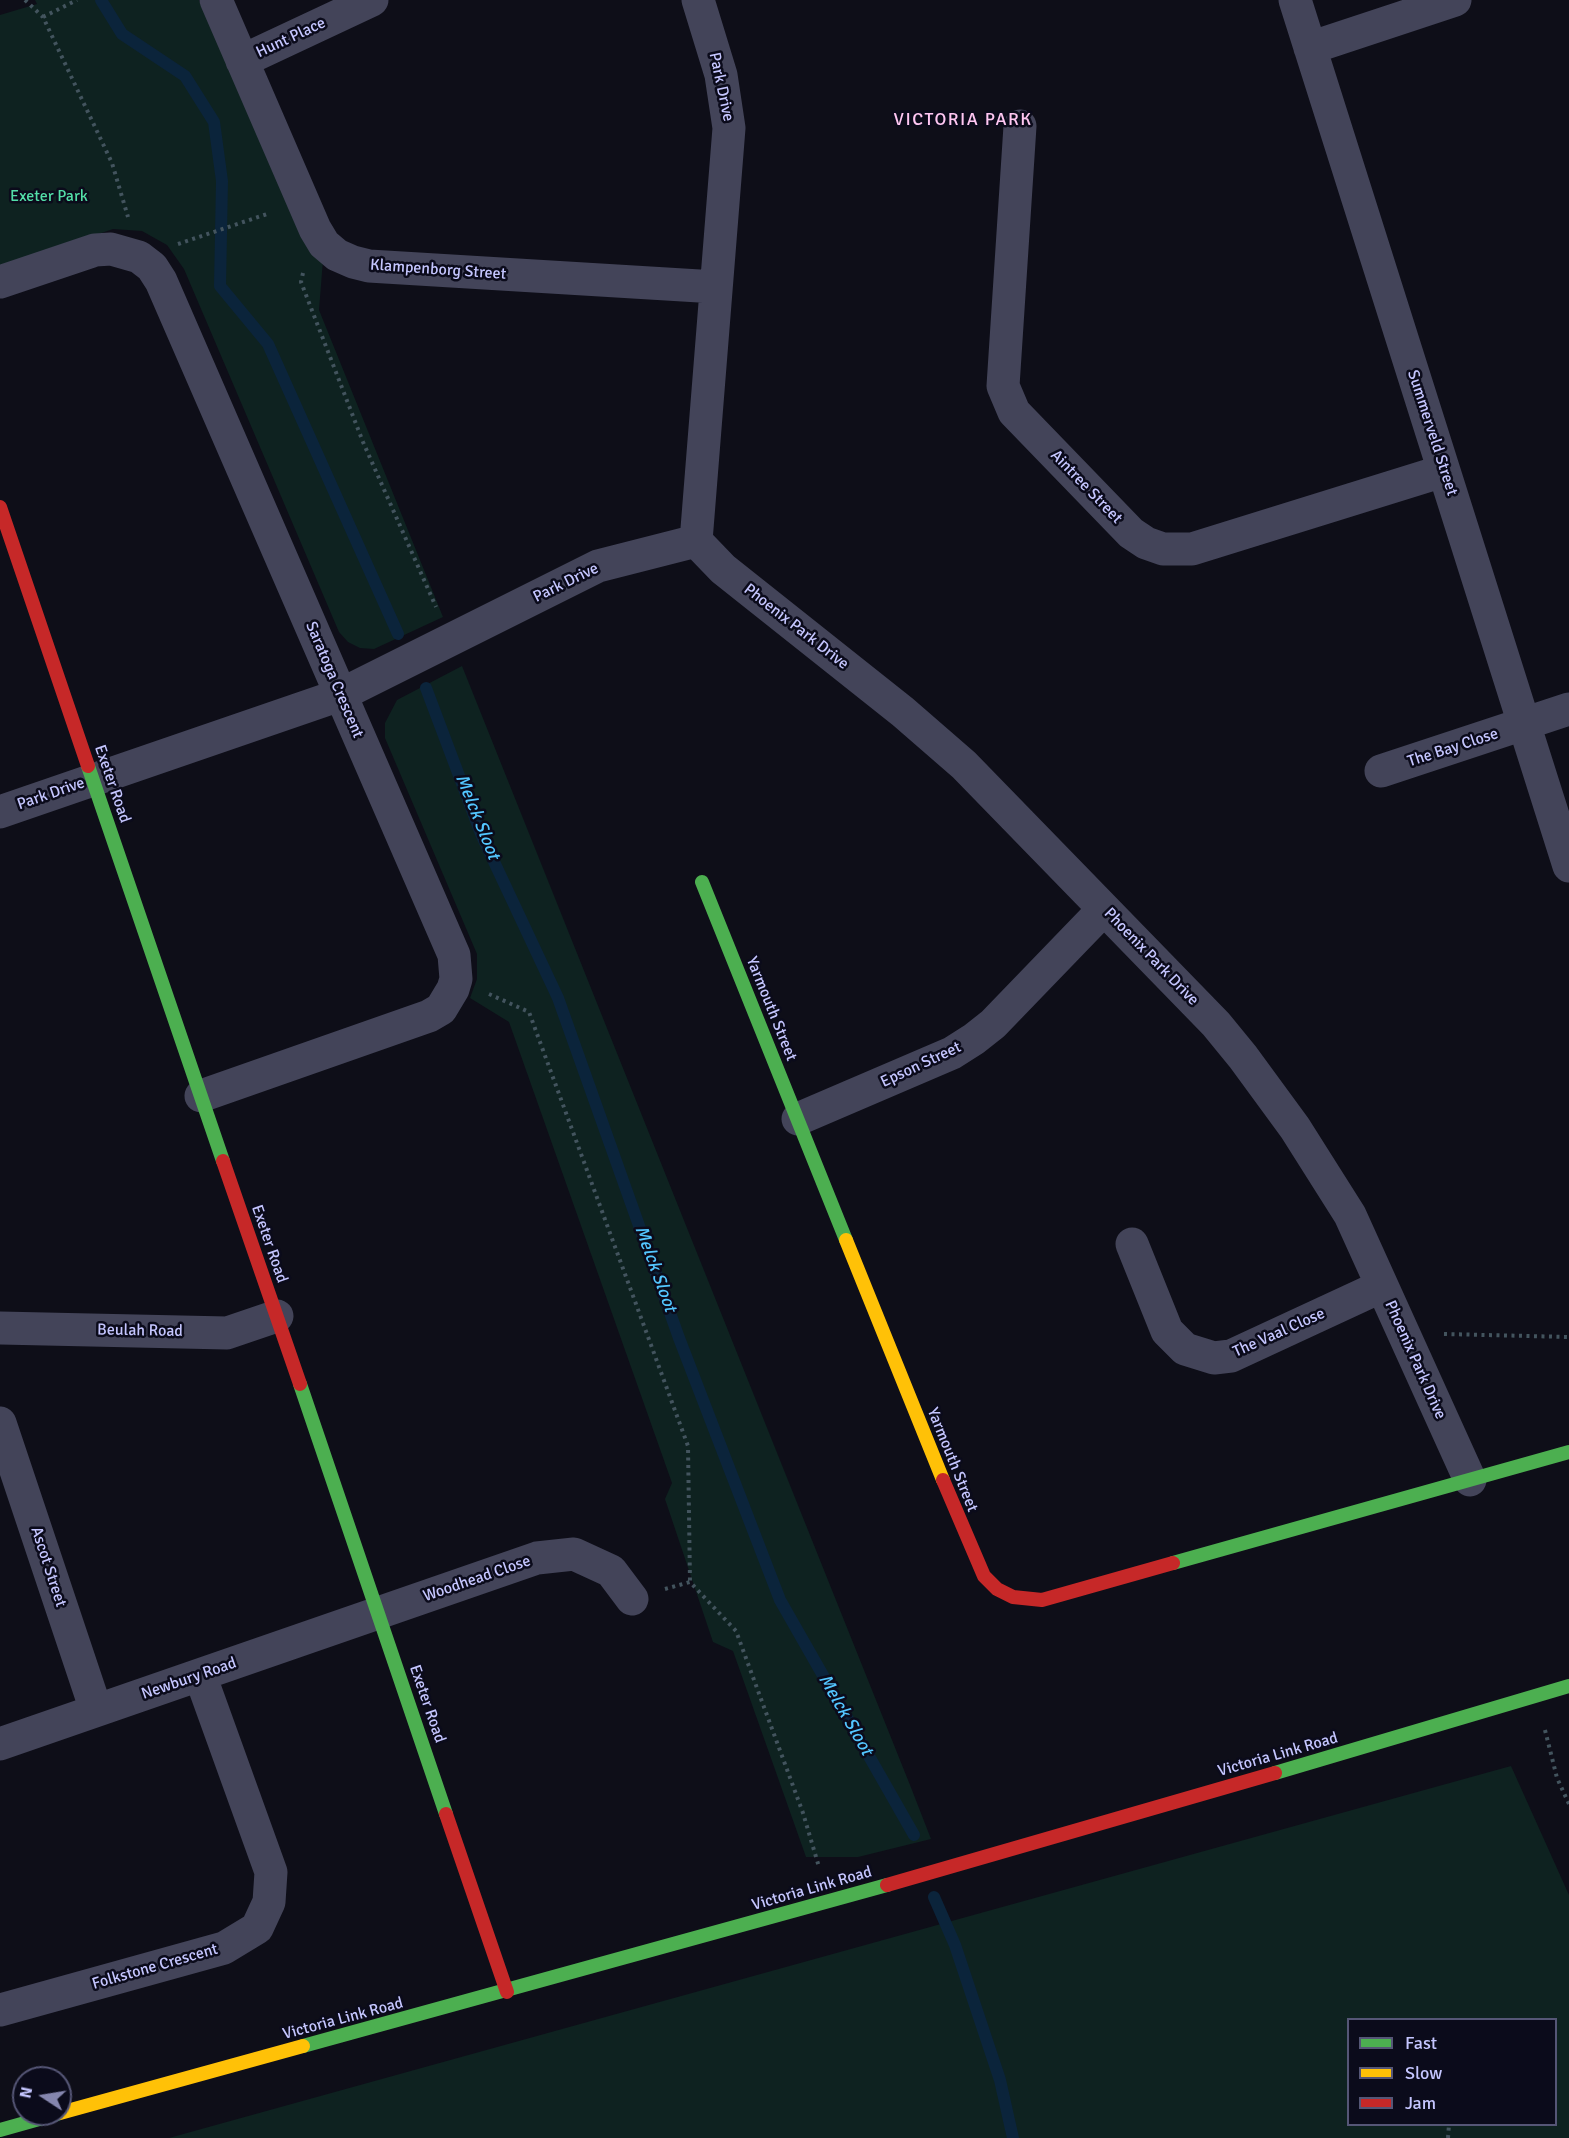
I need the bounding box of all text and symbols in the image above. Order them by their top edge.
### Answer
street label: Hunt Place [253,14,329,62]
street label: Park Drive [704,51,738,123]
district label: VICTORIA PARK [894,109,1032,131]
park label: Exeter Park [10,187,88,207]
street label: Klampenborg Street [369,256,507,284]
street label: Summerveld Street [1403,368,1461,498]
street label: Aintree Street [1046,446,1126,528]
street label: Park Drive [530,559,602,607]
street label: Phoenix Park Drive [740,580,852,674]
street label: Saratoga Crescent [301,619,367,741]
street label: The Bay Close [1405,724,1501,772]
street label: Exeter Road [90,742,134,826]
water label: Melck Sloot [450,771,504,863]
street label: Park Drive [15,774,87,814]
street label: Phoenix Park Drive [1100,904,1202,1010]
street label: Yarmouth Street [741,954,801,1064]
street label: Epson Street [878,1038,964,1092]
street label: Exeter Road [247,1202,291,1286]
water label: Melck Sloot [629,1223,681,1315]
street label: Phoenix Park Drive [1380,1298,1450,1422]
street label: The Vaal Close [1230,1304,1328,1362]
street label: Beulah Road [97,1321,183,1341]
street label: Yarmouth Street [922,1405,982,1515]
street label: Ascot Street [26,1524,70,1610]
street label: Woodhead Close [421,1552,533,1606]
street label: Newbury Road [139,1654,239,1704]
street label: Exeter Road [405,1662,449,1746]
water label: Melck Sloot [813,1671,877,1759]
street label: Victoria Link Road [1216,1729,1340,1781]
street label: Victoria Link Road [750,1863,874,1915]
street label: Folkstone Crescent [90,1940,220,1994]
street label: Victoria Link Road [281,1994,405,2044]
legend [1347,2018,1557,2126]
text: Fast [1405,2032,1437,2054]
text: Slow [1405,2062,1442,2084]
north arrow [12,2066,72,2126]
text: N [15,2085,37,2100]
text: Jam [1405,2092,1436,2114]

